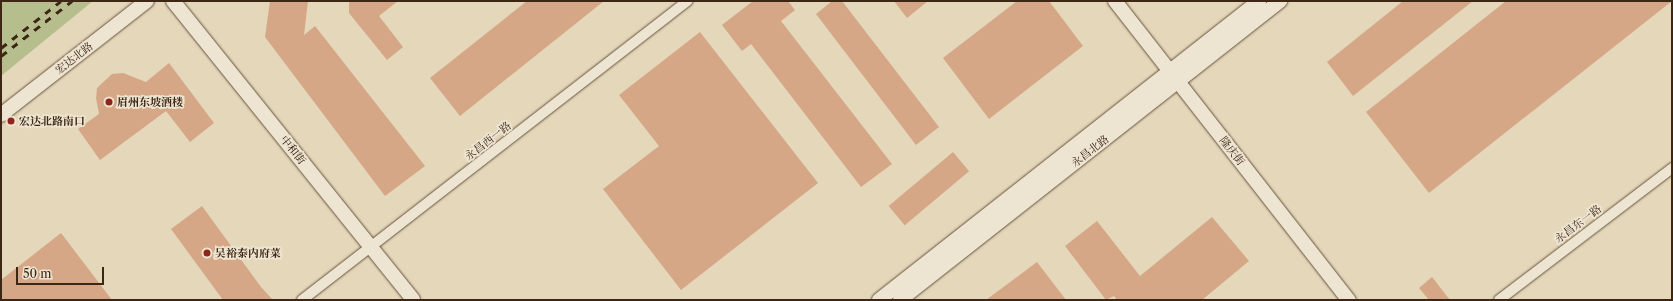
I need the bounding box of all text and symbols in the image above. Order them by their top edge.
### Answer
street label: 宏达北路 [53,39,95,77]
place label: 眉州东坡酒楼 [117,95,183,109]
marker: 眉州东坡酒楼 [104,97,114,107]
place label: 宏达北路南口 [19,114,85,128]
marker: 宏达北路南口 [6,116,16,126]
street label: 永昌西一路 [462,119,514,163]
street label: 永昌北路 [1069,132,1111,170]
street label: 中和街 [277,133,309,167]
street label: 隆庆街 [1217,134,1247,168]
street label: 永昌东一路 [1552,202,1604,246]
place label: 吴裕泰内府菜 [215,246,281,260]
marker: 吴裕泰内府菜 [202,248,212,258]
scale bar [18,259,106,285]
text: 50 m [23,266,52,281]

